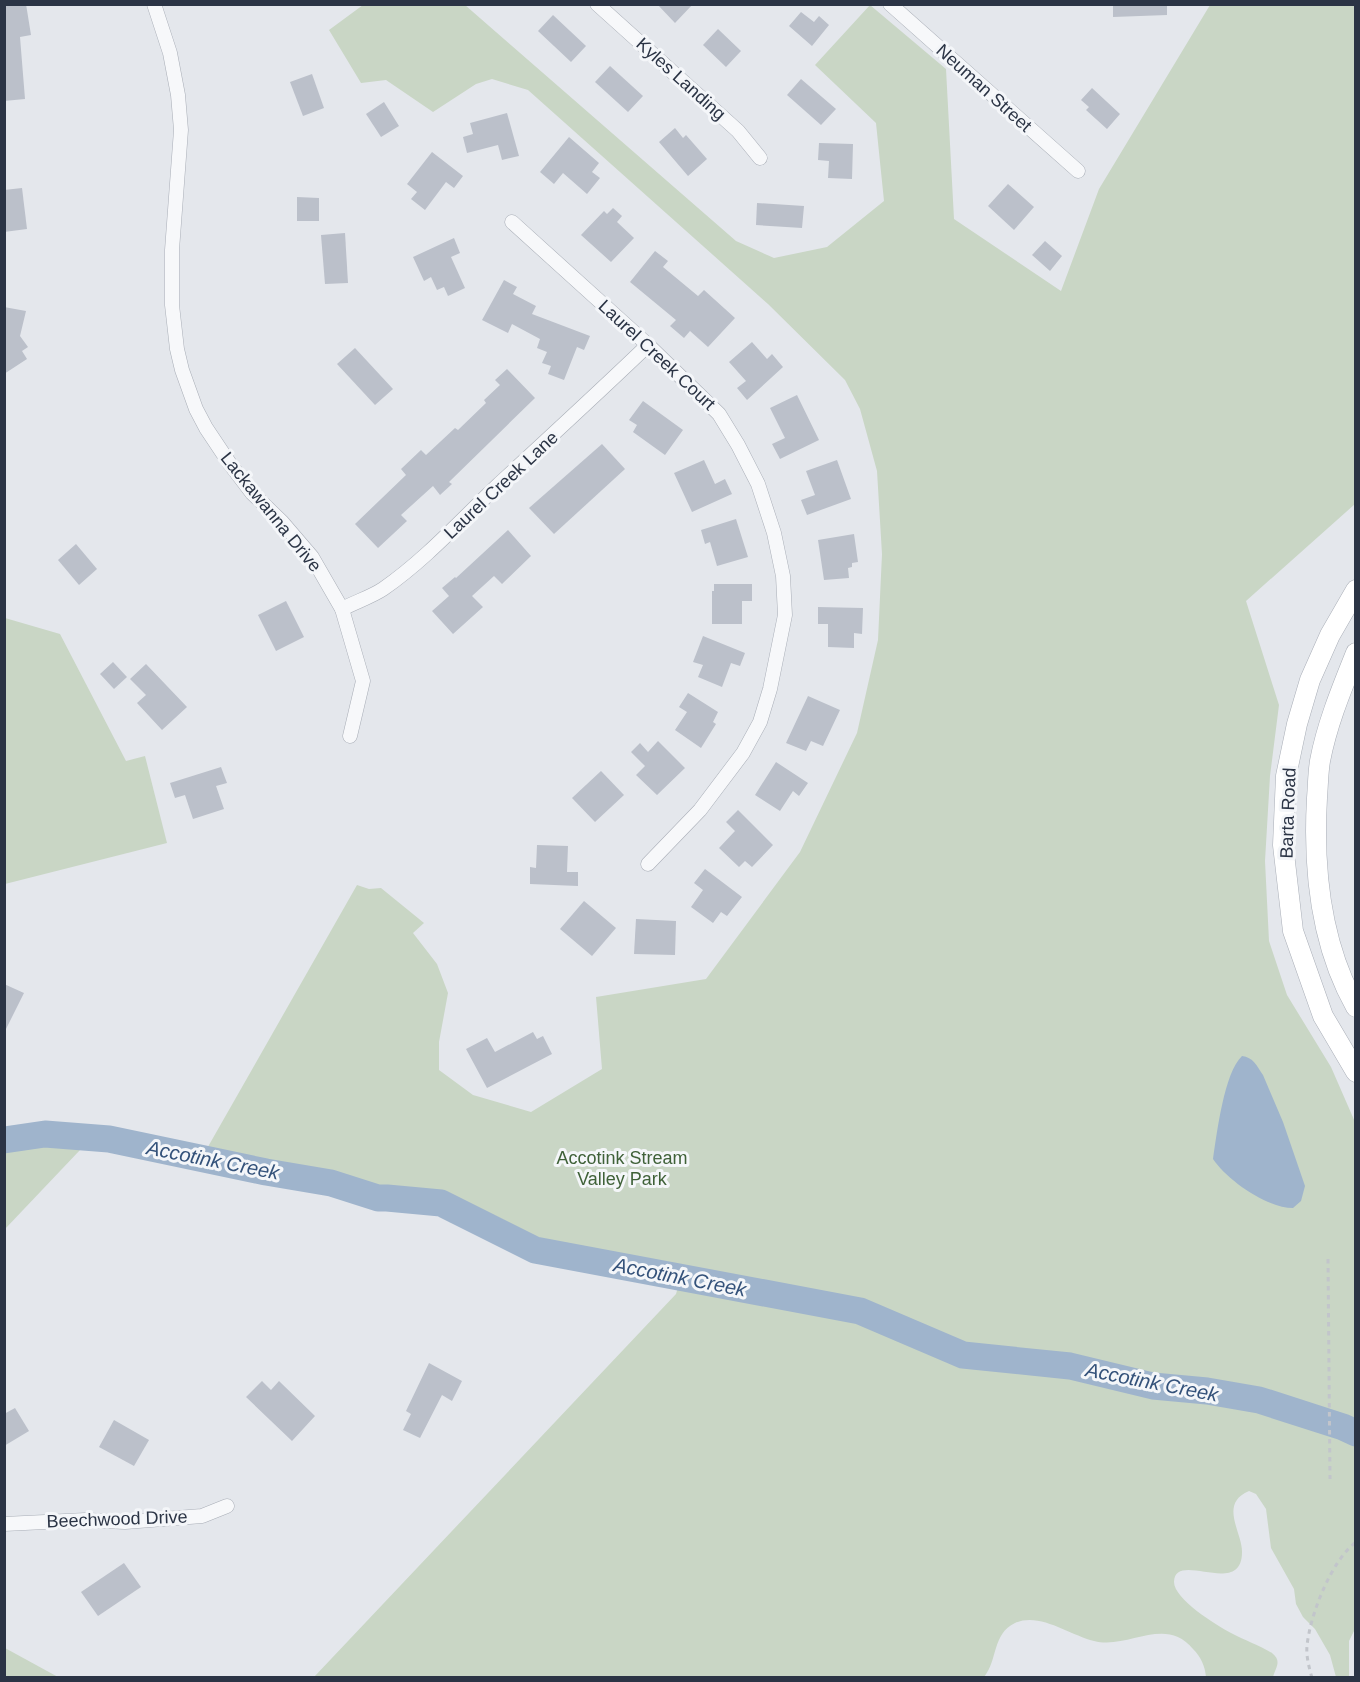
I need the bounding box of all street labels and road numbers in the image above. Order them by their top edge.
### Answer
street label: Kyles Landing [632,34,730,124]
street label: Neuman Street [932,40,1036,136]
street label: Laurel Creek Court [595,296,719,414]
street label: Laurel Creek Lane [440,427,562,543]
street label: Lackawanna Drive [217,448,325,576]
street label: Barta Road [1276,767,1300,859]
street label: Beechwood Drive [46,1507,188,1531]

